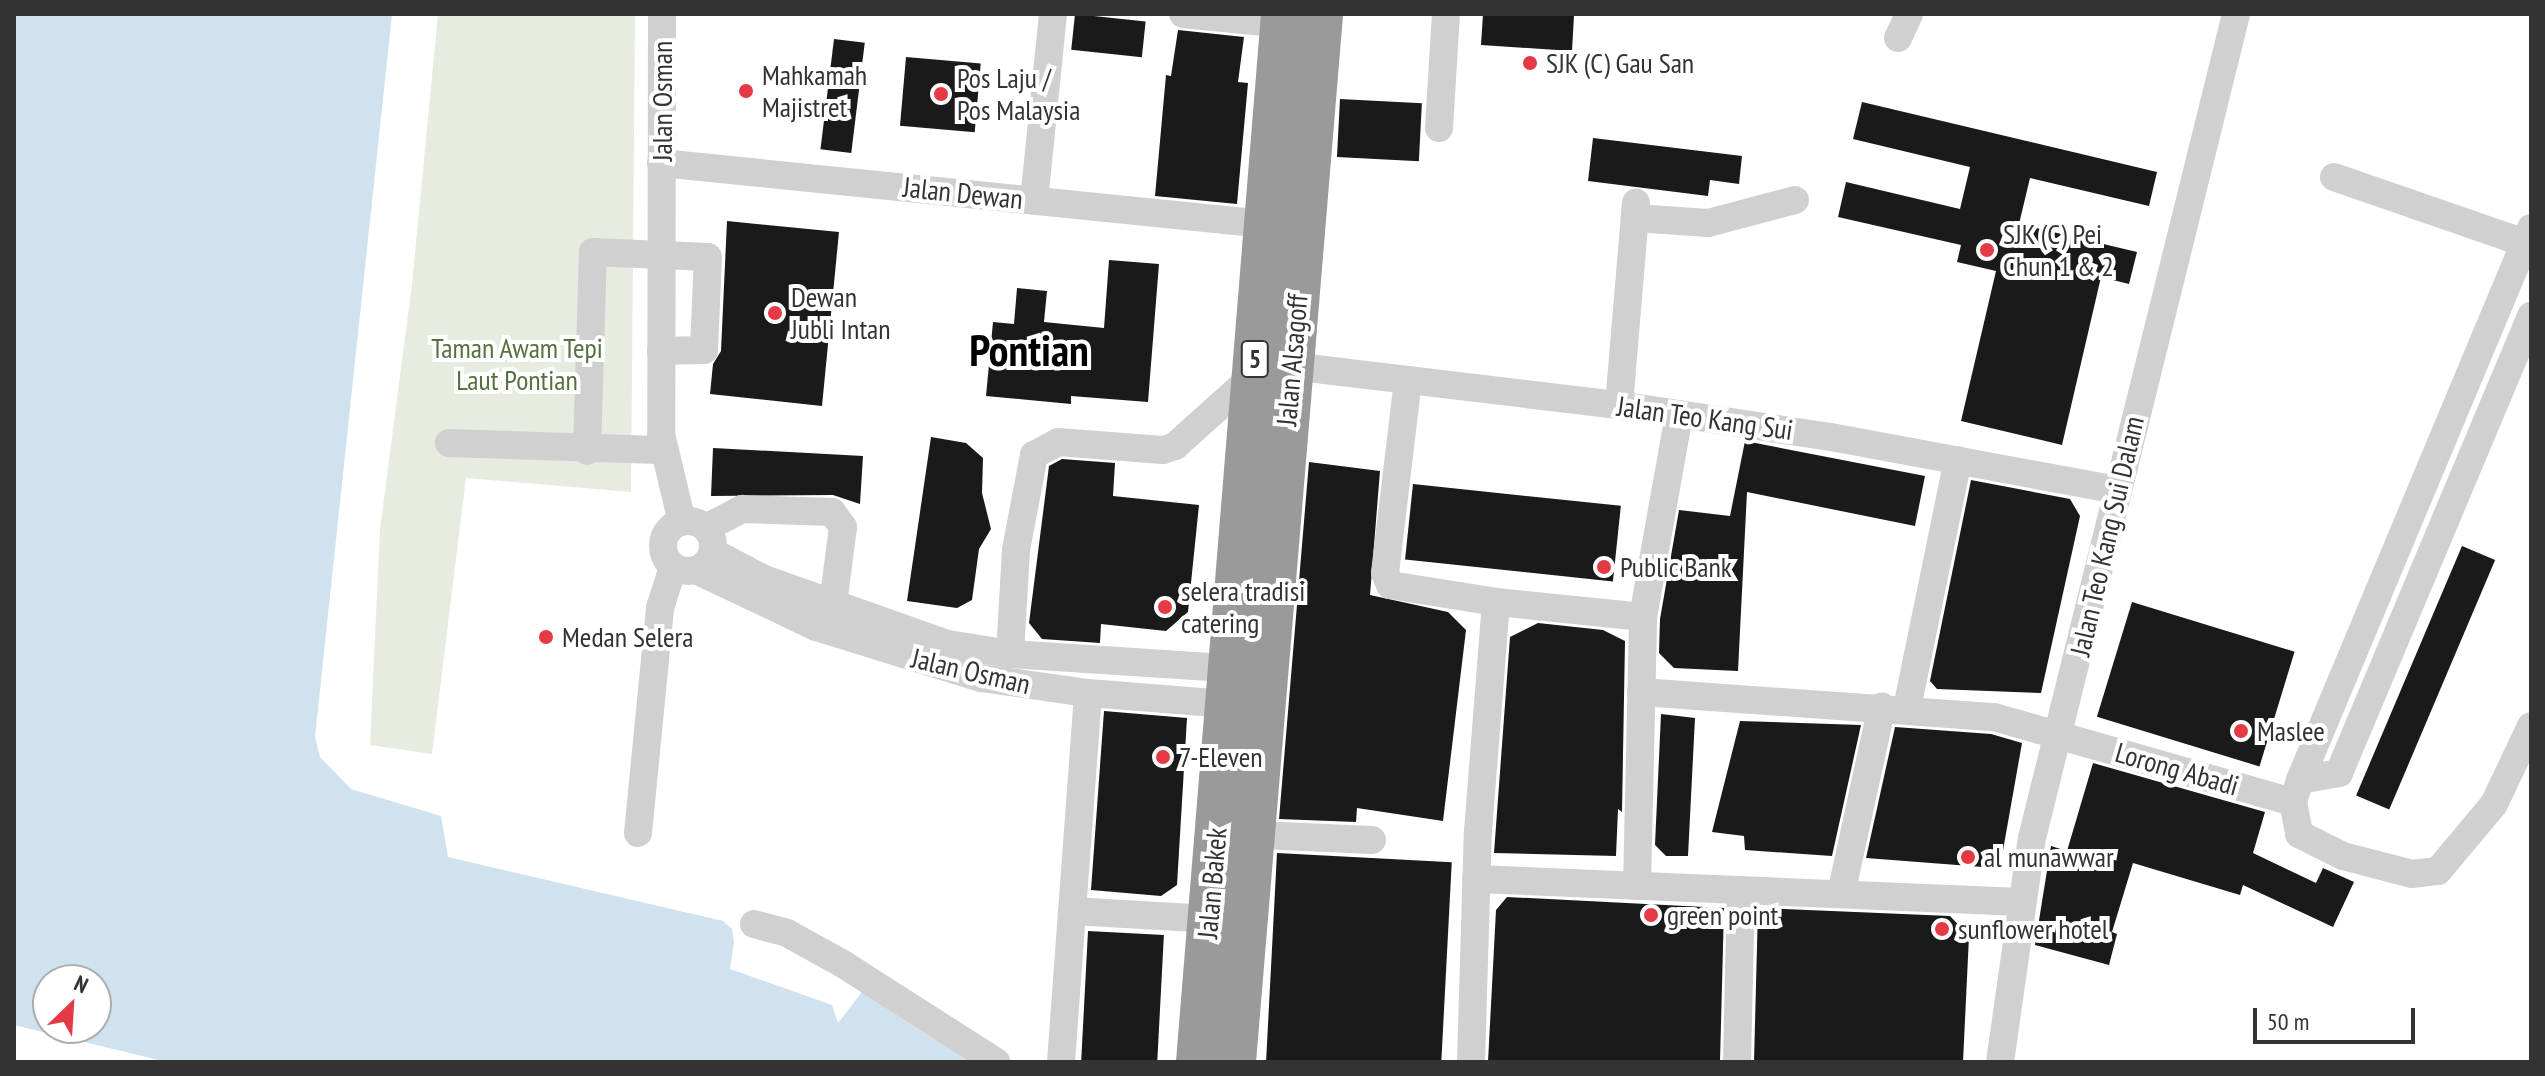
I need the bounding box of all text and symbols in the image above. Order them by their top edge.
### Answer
street label: Jalan Osman [645,41,679,161]
place label: SJK (C) Gau San [1546,46,1695,80]
marker: SJK (C) Gau San [1521,54,1539,72]
place label: Mahkamah Majistret [762,58,867,124]
place label: Pos Laju / Pos Malaysia [957,61,1080,127]
marker: Mahkamah Majistret [737,82,755,100]
marker: Pos Laju / Pos Malaysia [932,85,950,103]
street label: Jalan Dewan [902,170,1024,216]
place label: SJK (C) Pei Chun 1 & 2 [2003,217,2114,283]
marker: SJK (C) Pei Chun 1 & 2 [1978,241,1996,259]
place label: Dewan Jubli Intan [791,280,891,346]
street label: Jalan Alsagoff [1269,292,1315,428]
marker: Dewan Jubli Intan [766,304,784,322]
district label: Pontian [969,324,1089,376]
park label: Taman Awam Tepi Laut Pontian [430,331,604,397]
road number: 5 [1239,337,1271,381]
street label: Jalan Teo Kang Sui [1615,389,1795,447]
street label: Jalan Teo Kang Sui Dalam [2063,413,2151,659]
place label: Public Bank [1620,550,1732,584]
marker: Public Bank [1595,558,1613,576]
place label: selera tradisi catering [1181,574,1305,640]
marker: selera tradisi catering [1156,598,1174,616]
place label: Medan Selera [562,620,693,654]
marker: Medan Selera [537,628,555,646]
street label: Jalan Osman [909,641,1033,701]
place label: Maslee [2257,714,2325,748]
marker: Maslee [2232,722,2250,740]
street label: Lorong Abadi [2111,735,2243,803]
place label: 7-Eleven [1179,740,1263,774]
marker: 7-Eleven [1154,748,1172,766]
street label: Jalan Bakek [1190,826,1234,940]
place label: al munawwar [1984,840,2114,874]
marker: al munawwar [1959,848,1977,866]
place label: green point [1667,898,1778,932]
marker: green point [1642,906,1660,924]
place label: sunflower hotel [1958,912,2108,946]
marker: sunflower hotel [1933,920,1951,938]
north arrow [32,964,112,1044]
text: N [70,969,93,999]
scale bar [2257,992,2419,1042]
text: 50 m [2267,1006,2309,1037]

